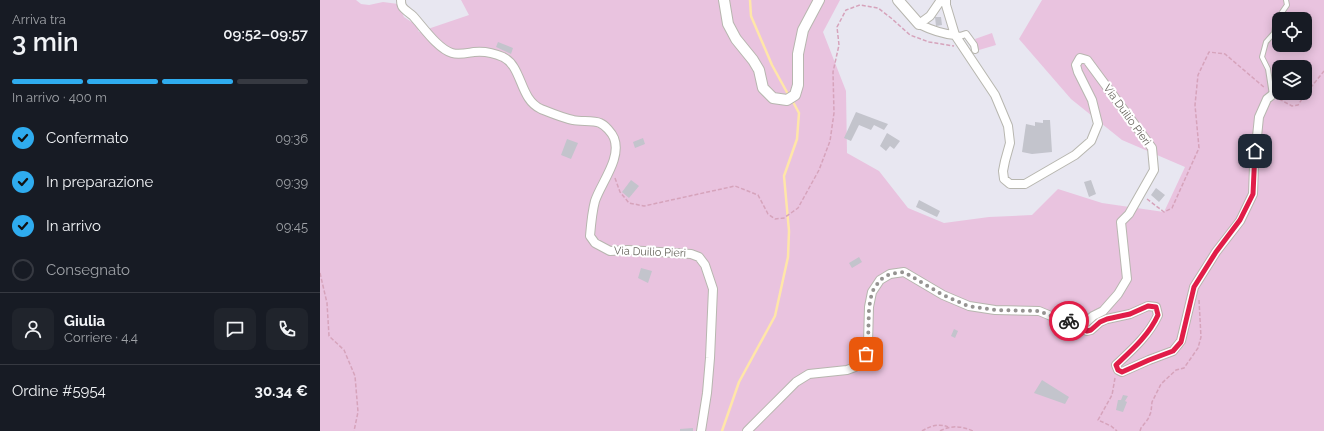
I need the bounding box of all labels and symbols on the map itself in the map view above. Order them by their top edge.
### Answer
street label: Via Duilio Pieri [1101,82,1153,148]
pin [1238,134,1272,168]
street label: Via Duilio Pieri [614,244,686,260]
courier [1049,301,1089,341]
pin [849,337,883,371]

